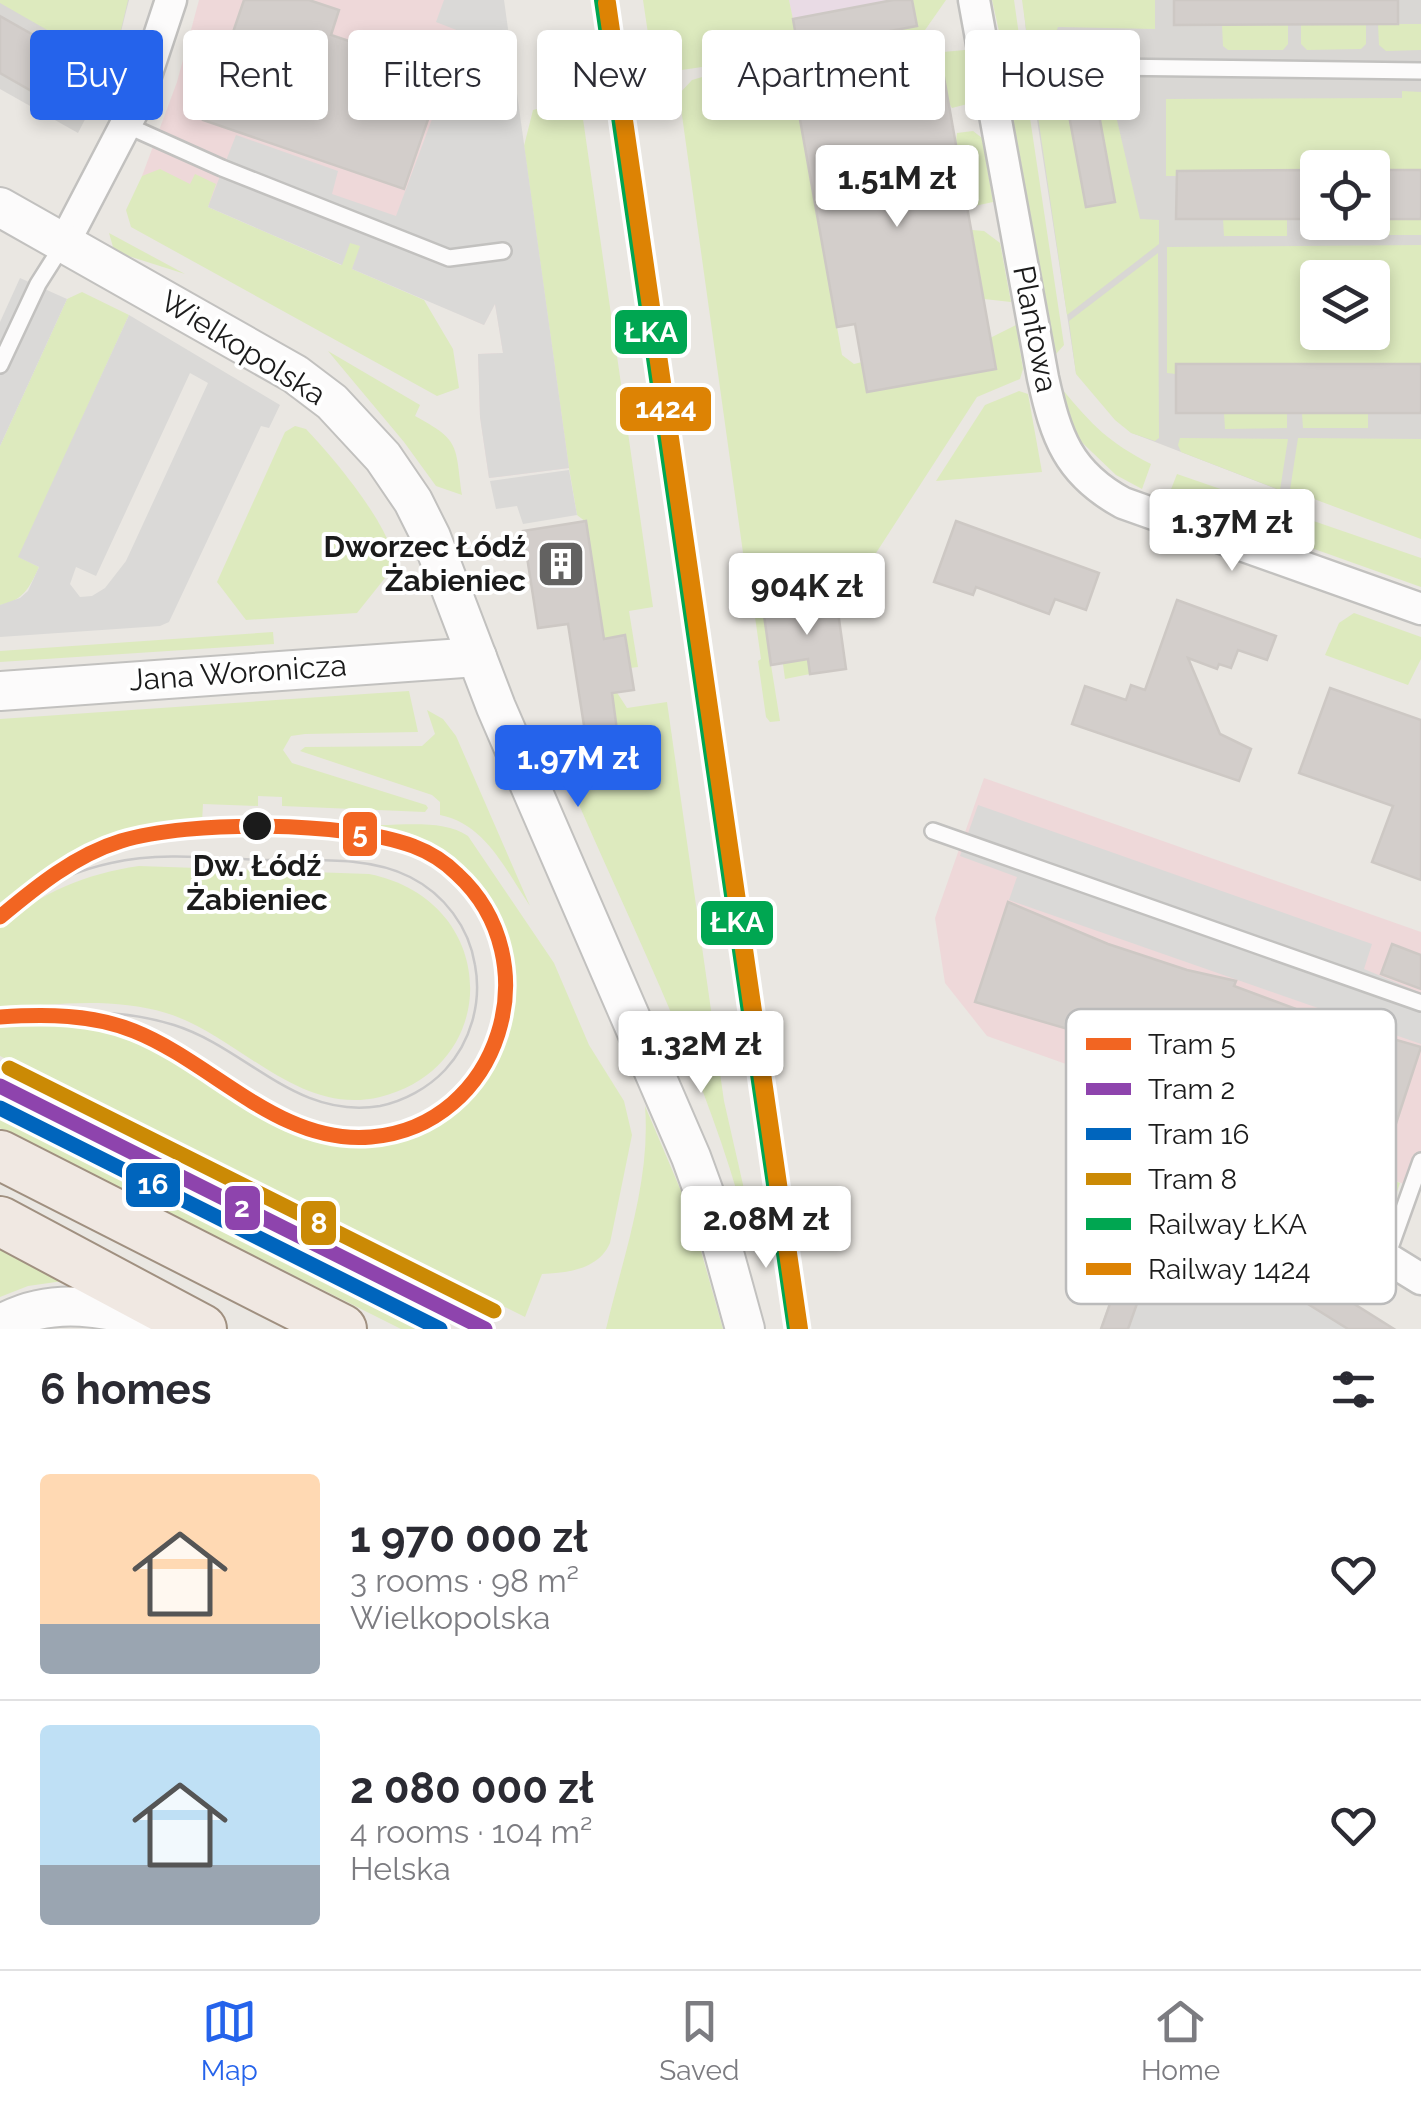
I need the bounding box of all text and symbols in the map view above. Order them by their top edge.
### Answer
chip: Buy [30,30,163,120]
chip: Rent [183,30,328,120]
chip: Filters [348,30,517,120]
chip: New [537,30,682,120]
chip: Apartment [702,30,945,120]
chip: House [965,30,1140,120]
pin: 1.51M zł [794,145,1000,230]
map controls [1300,150,1390,350]
button: locate [1300,150,1390,240]
text: 1.51M zł [838,159,956,196]
button: layers [1300,260,1390,350]
street label: Plantowa [1006,263,1065,395]
street label: Wielkopolska [154,283,332,412]
line badge: ŁKA [613,308,689,356]
text: ŁKA [623,316,678,349]
line badge: 1424 [618,385,713,433]
text: 1424 [635,392,697,425]
pin: 1.37M zł [1129,489,1335,574]
text: 1.37M zł [1172,503,1292,540]
place label: Dworzec Łódź Żabieniec [324,529,526,598]
building icon: Dworzec Łódź Żabieniec [535,538,587,590]
pin: 904K zł [715,553,899,638]
text: 904K zł [751,567,863,604]
street label: Jana Woronicza [128,647,348,698]
pin: 1.97M zł [475,725,681,810]
text: 1.97M zł [517,739,639,776]
marker: Dw. Łódź Żabieniec [240,809,274,843]
line badge: 5 [341,810,379,858]
text: 5 [352,817,368,850]
place label: Dw. Łódź Żabieniec [186,848,328,917]
line badge: ŁKA [699,899,775,947]
text: ŁKA [709,906,764,939]
legend [1066,1009,1396,1304]
pin: 1.32M zł [598,1011,804,1096]
text: 1.32M zł [640,1025,762,1062]
text: Tram 5 [1148,1028,1236,1061]
text: Tram 2 [1148,1073,1235,1106]
text: Tram 16 [1148,1118,1249,1151]
line badge: 16 [124,1161,182,1209]
text: Tram 8 [1148,1163,1237,1196]
text: 16 [138,1168,168,1201]
line badge: 2 [223,1184,262,1232]
pin: 2.08M zł [663,1186,869,1271]
text: 2 [234,1191,250,1224]
line badge: 8 [299,1199,338,1247]
text: 2.08M zł [703,1200,829,1237]
text: 8 [311,1207,327,1240]
text: Railway ŁKA [1148,1208,1307,1241]
text: Railway 1424 [1148,1253,1311,1286]
icon: filters [1326,1362,1381,1417]
text: 6 homes [40,1365,211,1414]
text: 1 970 000 zł [350,1513,588,1562]
icon: home [120,1514,240,1634]
icon: heart [1326,1547,1381,1602]
text: 3 rooms · 98 m² [350,1562,579,1599]
text: Wielkopolska [350,1599,550,1636]
text: 2 080 000 zł [350,1764,593,1813]
icon: home [120,1765,240,1885]
icon: heart [1326,1798,1381,1853]
text: 4 rooms · 104 m² [350,1813,592,1850]
text: Helska [350,1850,451,1887]
tab: Map [201,1994,258,2087]
tab: Saved [659,1994,739,2087]
tab: Home [1141,1994,1220,2087]

